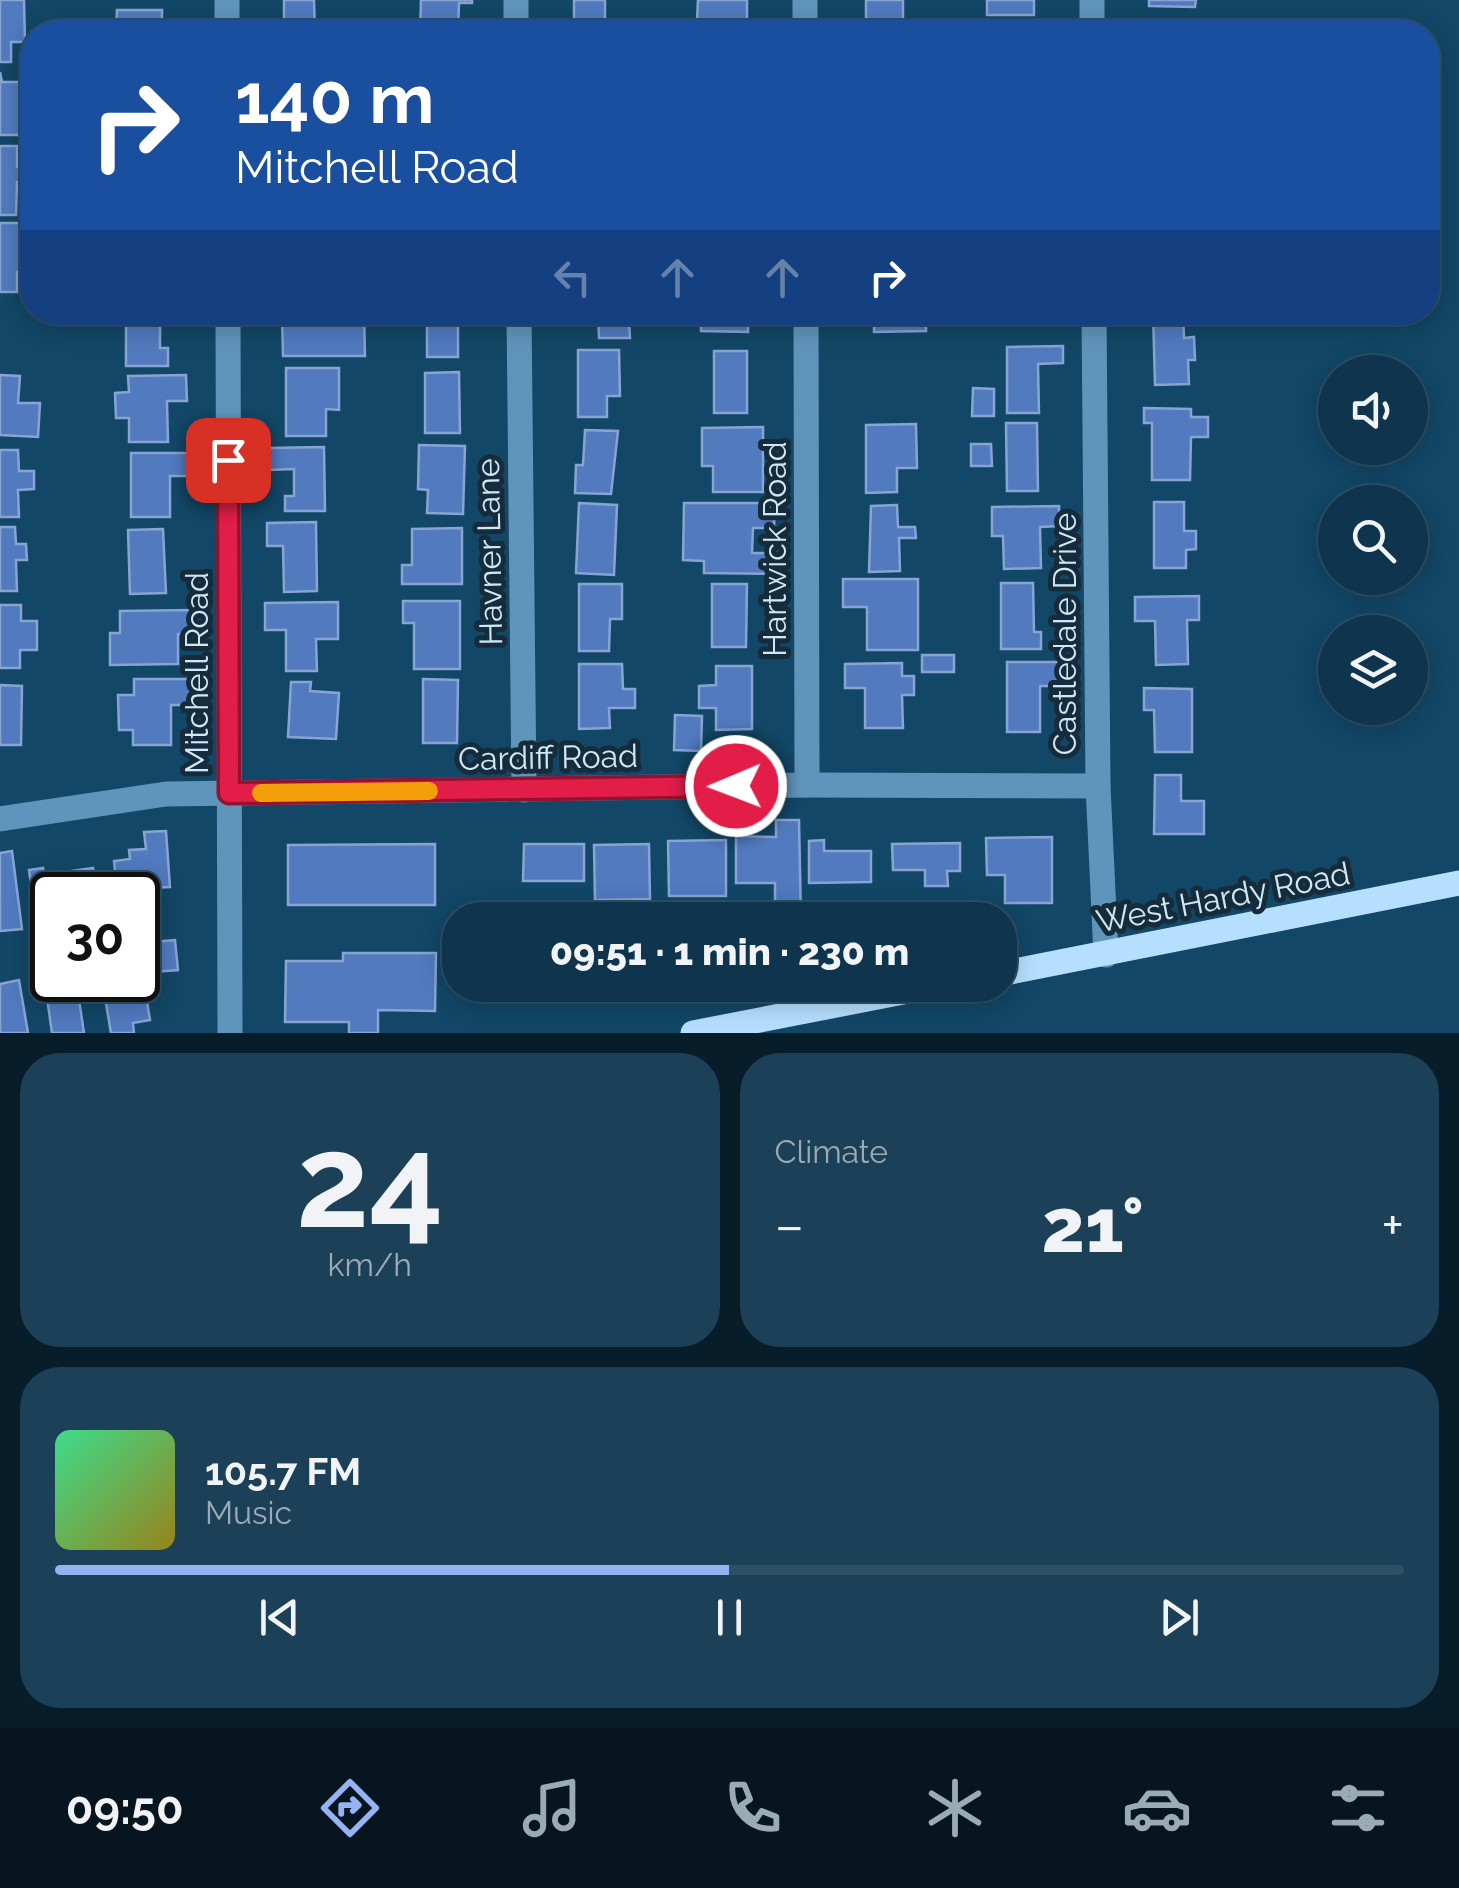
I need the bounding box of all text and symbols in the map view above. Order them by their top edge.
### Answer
text: 140 m [235,57,435,139]
icon: right [70,60,200,190]
text: Mitchell Road [235,141,519,194]
icon: left [545,250,600,305]
icon: ahead [650,250,705,305]
icon: ahead [755,250,810,305]
icon: right [860,250,915,305]
map controls [1318,355,1428,725]
button: sound [1318,355,1428,465]
pin [186,418,271,503]
icon: arrive [201,433,256,488]
street label: Hartwick Road [756,441,793,657]
street label: Havner Lane [469,458,509,646]
button: search [1318,485,1428,595]
street label: Castledale Drive [1046,513,1083,755]
street label: Mitchell Road [178,572,215,774]
button: layers [1318,615,1428,725]
position arrow [684,734,788,838]
street label: Cardiff Road [458,737,638,777]
street label: West Hardy Road [1093,854,1353,940]
speed limit sign: 30 [30,872,160,1002]
text: 09:51 · 1 min · 230 m [550,929,909,974]
text: 24 [296,1105,444,1257]
text: Climate [775,1133,888,1170]
text: 21° [1041,1181,1144,1270]
text: − [775,1193,804,1258]
text: + [1381,1193,1404,1258]
text: km/h [328,1246,412,1283]
text: 105.7 FM [205,1449,361,1494]
text: Music [205,1494,292,1531]
icon: previous [252,1590,307,1645]
icon: pause [702,1590,757,1645]
icon: next [1152,1590,1207,1645]
icon: directions [315,1773,385,1843]
icon: music [517,1773,587,1843]
icon: phone [718,1773,788,1843]
icon: climate [920,1773,990,1843]
icon: car [1122,1773,1192,1843]
icon: filters [1323,1773,1393,1843]
text: 09:50 [66,1782,184,1835]

